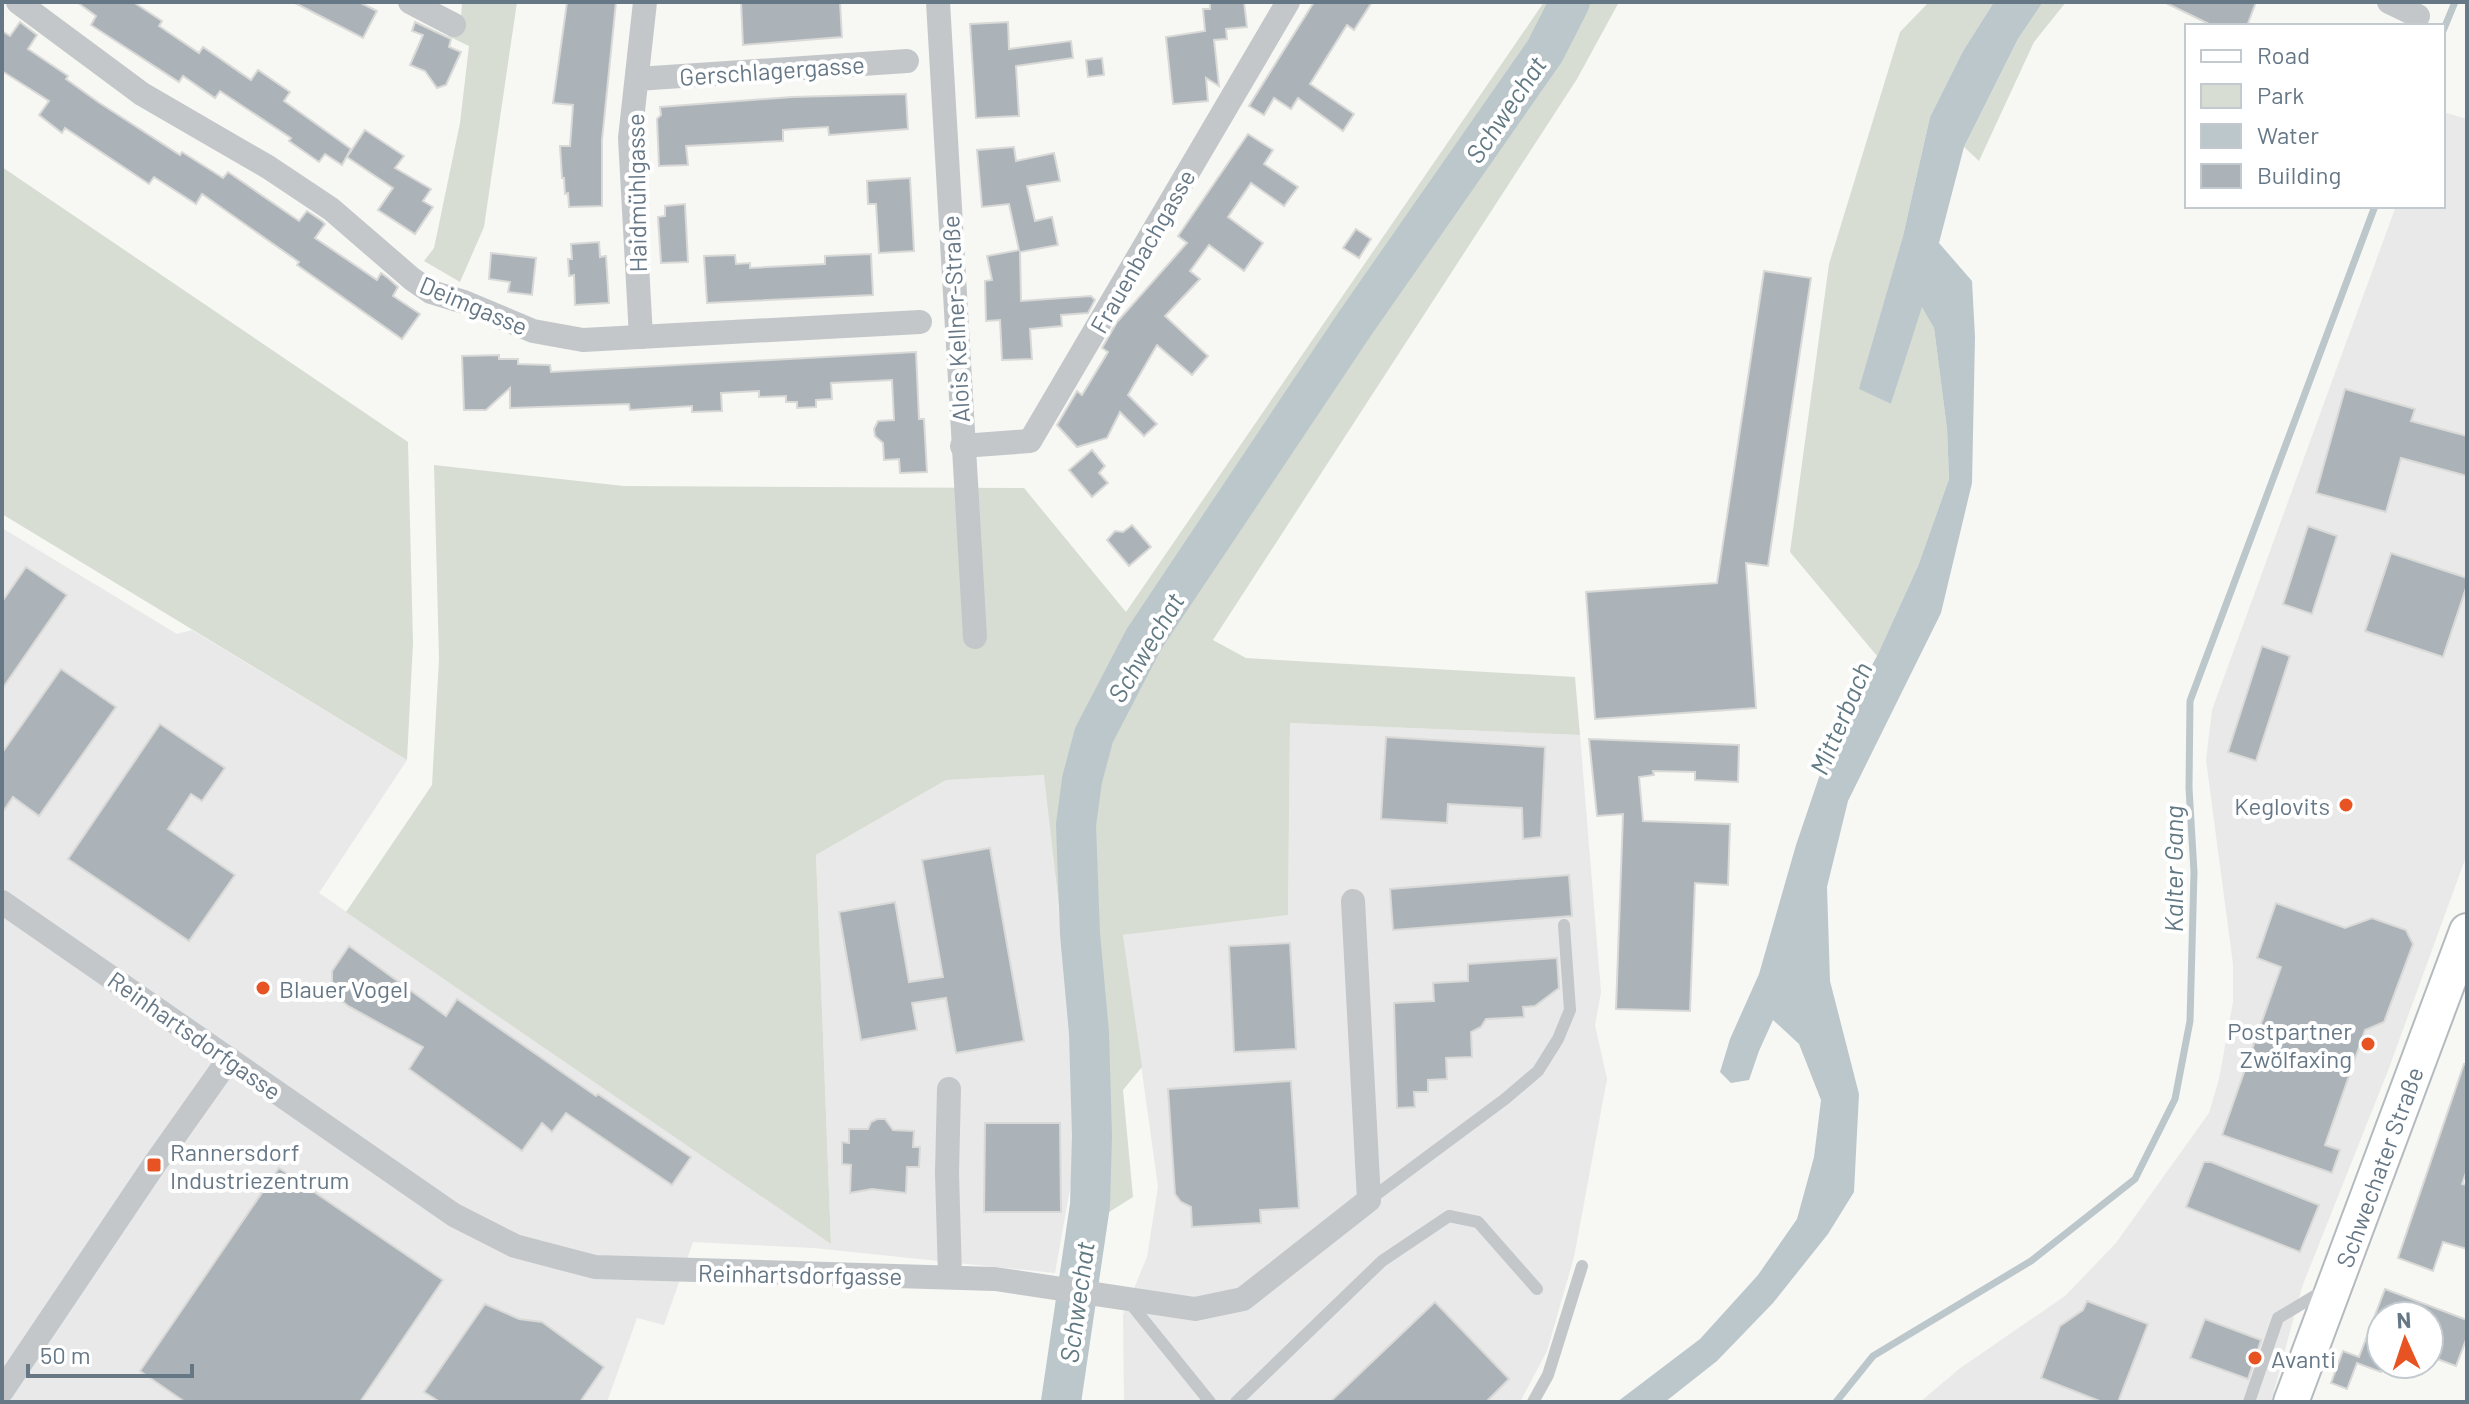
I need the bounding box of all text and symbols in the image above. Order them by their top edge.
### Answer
legend [2185,24,2445,208]
text: Road [2257,40,2310,69]
street label: Gerschlagergasse [678,49,866,91]
water label: Schwechat [1458,50,1552,168]
text: Park [2257,80,2304,109]
street label: Haidmühlgasse [620,113,652,273]
text: Water [2257,120,2319,149]
text: Building [2257,160,2341,189]
street label: Frauenbachgasse [1083,164,1201,338]
street label: Alois Kellner-Straße [935,215,975,423]
street label: Deimgasse [416,269,532,341]
water label: Schwechat [1100,587,1190,707]
water label: Mitterbach [1802,657,1878,779]
place label: Keglovits [2234,791,2330,820]
marker: Keglovits [2337,796,2355,814]
water label: Kalter Gang [2157,805,2188,933]
street label: Reinhartsdorfgasse [103,965,287,1105]
place label: Blauer Vogel [279,974,408,1003]
marker: Blauer Vogel [254,979,272,997]
place label: Postpartner Zwölfaxing [2227,1016,2352,1073]
marker: Postpartner Zwölfaxing [2359,1035,2377,1053]
street label: Schwechater Straße [2329,1063,2429,1271]
place label: Rannersdorf Industriezentrum [170,1137,349,1194]
marker: Rannersdorf Industriezentrum [145,1156,163,1174]
water label: Schwechat [1052,1239,1100,1365]
street label: Reinhartsdorfgasse [698,1258,902,1290]
north arrow [2365,1300,2445,1380]
text: N [2396,1306,2412,1332]
scale bar [28,1328,192,1378]
text: 50 m [40,1340,91,1369]
place label: Avanti [2271,1344,2336,1373]
marker: Avanti [2246,1349,2264,1367]

